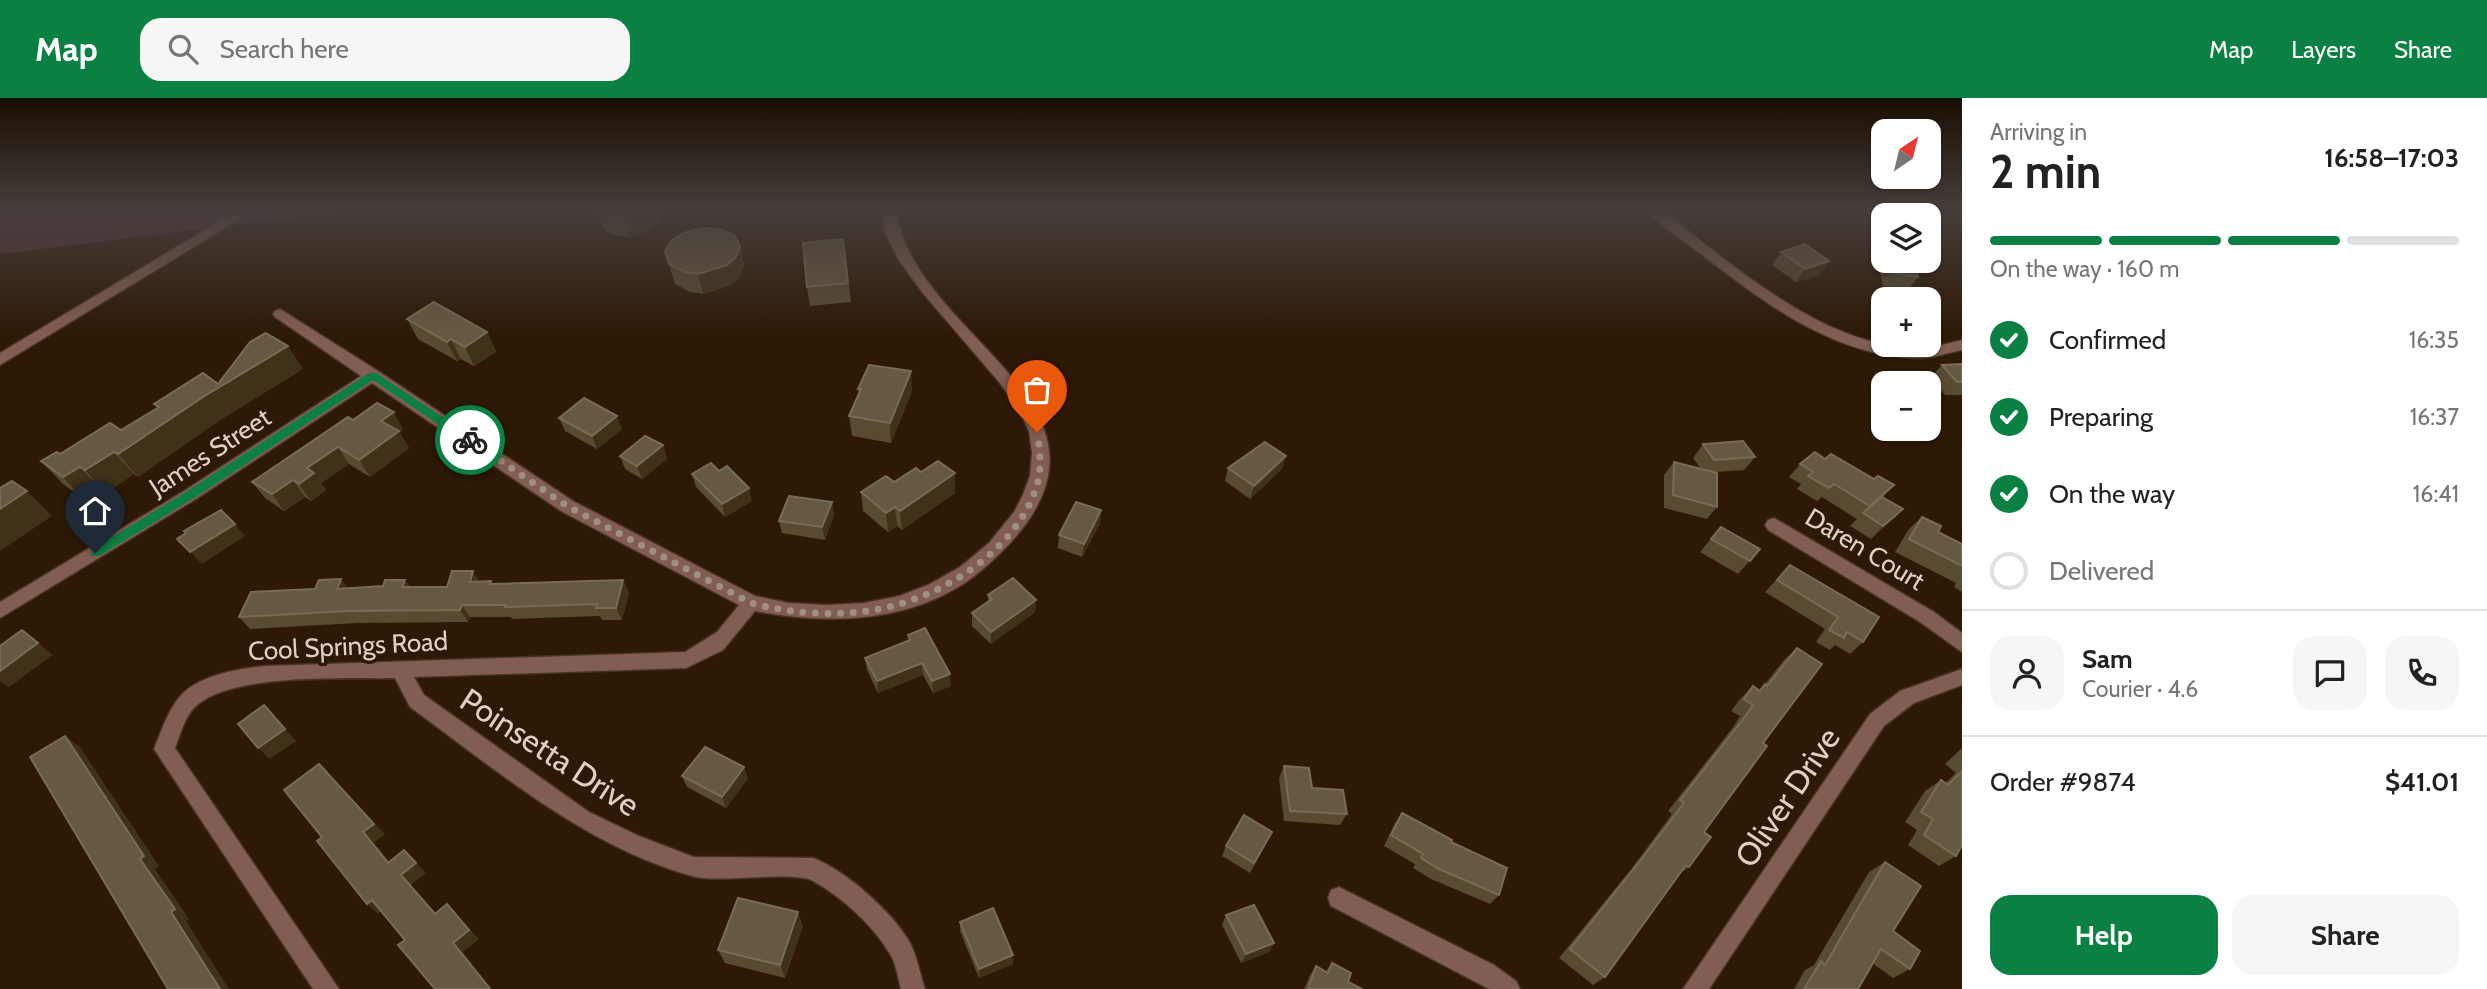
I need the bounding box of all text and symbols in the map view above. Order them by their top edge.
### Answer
search box [140,18,630,81]
text: Map [35,29,98,69]
icon: search [164,30,202,68]
text: Search here [220,33,349,65]
text: Map [2209,35,2253,64]
text: Layers [2291,35,2356,64]
text: Share [2394,35,2452,64]
text: Arriving in [1990,118,2087,146]
north arrow [1871,119,1941,189]
map controls [1871,119,1941,441]
text: 16:58–17:03 [2324,142,2459,174]
text: 2 min [1990,144,2101,200]
button: layers [1871,203,1941,273]
text: On the way · 160 m [1990,255,2179,283]
button: + [1871,287,1941,357]
icon: check [1990,321,2028,359]
text: Confirmed [2049,324,2166,356]
text: 16:35 [2409,326,2459,354]
pin [1007,360,1067,432]
icon: bag [1018,371,1056,409]
button: − [1871,371,1941,441]
icon: check [1990,398,2028,436]
street label: James Street [142,401,277,504]
text: Preparing [2049,401,2153,433]
text: 16:37 [2410,403,2459,431]
courier [435,405,505,475]
icon: bike [451,421,489,459]
icon: check [1990,475,2028,513]
text: On the way [2049,478,2175,510]
text: 16:41 [2413,480,2459,508]
pin [65,481,125,553]
icon: home [76,492,114,530]
street label: Daren Court [1800,501,1931,597]
text: Delivered [2049,555,2154,587]
street label: Cool Springs Road [247,625,449,667]
button: person [1990,636,2064,710]
button: chat [2293,636,2367,710]
button: phone [2385,636,2459,710]
text: Sam [2082,643,2133,675]
text: Courier · 4.6 [2082,675,2198,703]
street label: Poinsetta Drive [453,680,647,824]
street label: Oliver Drive [1726,720,1848,874]
text: Order #9874 [1990,766,2136,798]
text: $41.01 [2385,766,2459,798]
button: Help [1990,895,2218,975]
button: Share [2232,895,2459,975]

